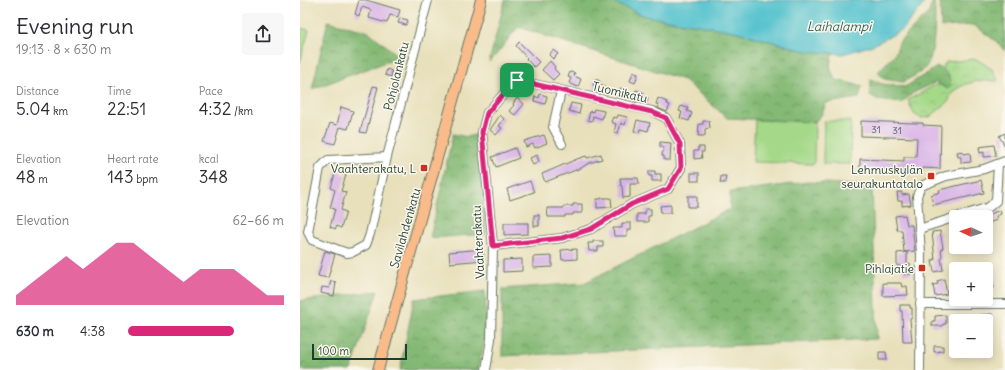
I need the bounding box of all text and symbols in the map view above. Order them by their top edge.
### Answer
text: Evening run [16,12,134,40]
button: share [242,13,284,55]
water label: Laihalampi [807,18,873,35]
street label: Pohjolankatu [380,40,412,112]
text: 19:13 · 8 × 630 m [16,41,111,58]
pin [500,63,534,97]
icon: arrive [506,69,528,91]
street label: Tuomikatu [591,78,649,106]
text: Distance [16,84,59,98]
text: Time [107,84,131,98]
text: Pace [199,84,223,98]
text: 5.04 [16,98,50,120]
text: 22:51 [107,98,146,120]
text: 4:32 [199,98,231,120]
text: km [50,104,68,118]
text: /km [231,104,253,118]
house number: 31 [871,123,881,136]
house number: 31 [892,124,902,137]
text: Elevation [16,152,61,166]
text: Heart rate [107,152,158,166]
text: kcal [199,152,218,166]
place label: Vaahterakatu, L [331,161,416,176]
place label: Lehmuskylän seurakuntatalo [841,162,923,191]
marker: Vaahterakatu, L [419,163,429,173]
text: 48 [16,166,36,188]
text: 143 [107,166,134,188]
text: 348 [199,166,228,188]
marker: Lehmuskylän seurakuntatalo [926,171,936,181]
text: m [36,172,48,186]
text: bpm [134,172,158,186]
street label: Savilahdenkatu [386,186,424,270]
street label: Vaahterakatu [469,205,487,279]
north arrow [949,210,993,254]
map controls [949,210,993,358]
text: Elevation [16,212,69,229]
text: 62–66 m [232,212,284,229]
place label: Pihlajatie [865,261,914,276]
button: + [949,262,993,306]
marker: Pihlajatie [917,263,927,273]
button: − [949,314,993,358]
text: 630 m [16,323,54,340]
text: 4:38 [80,323,105,340]
scale bar [312,342,407,361]
text: 100 m [318,344,349,358]

